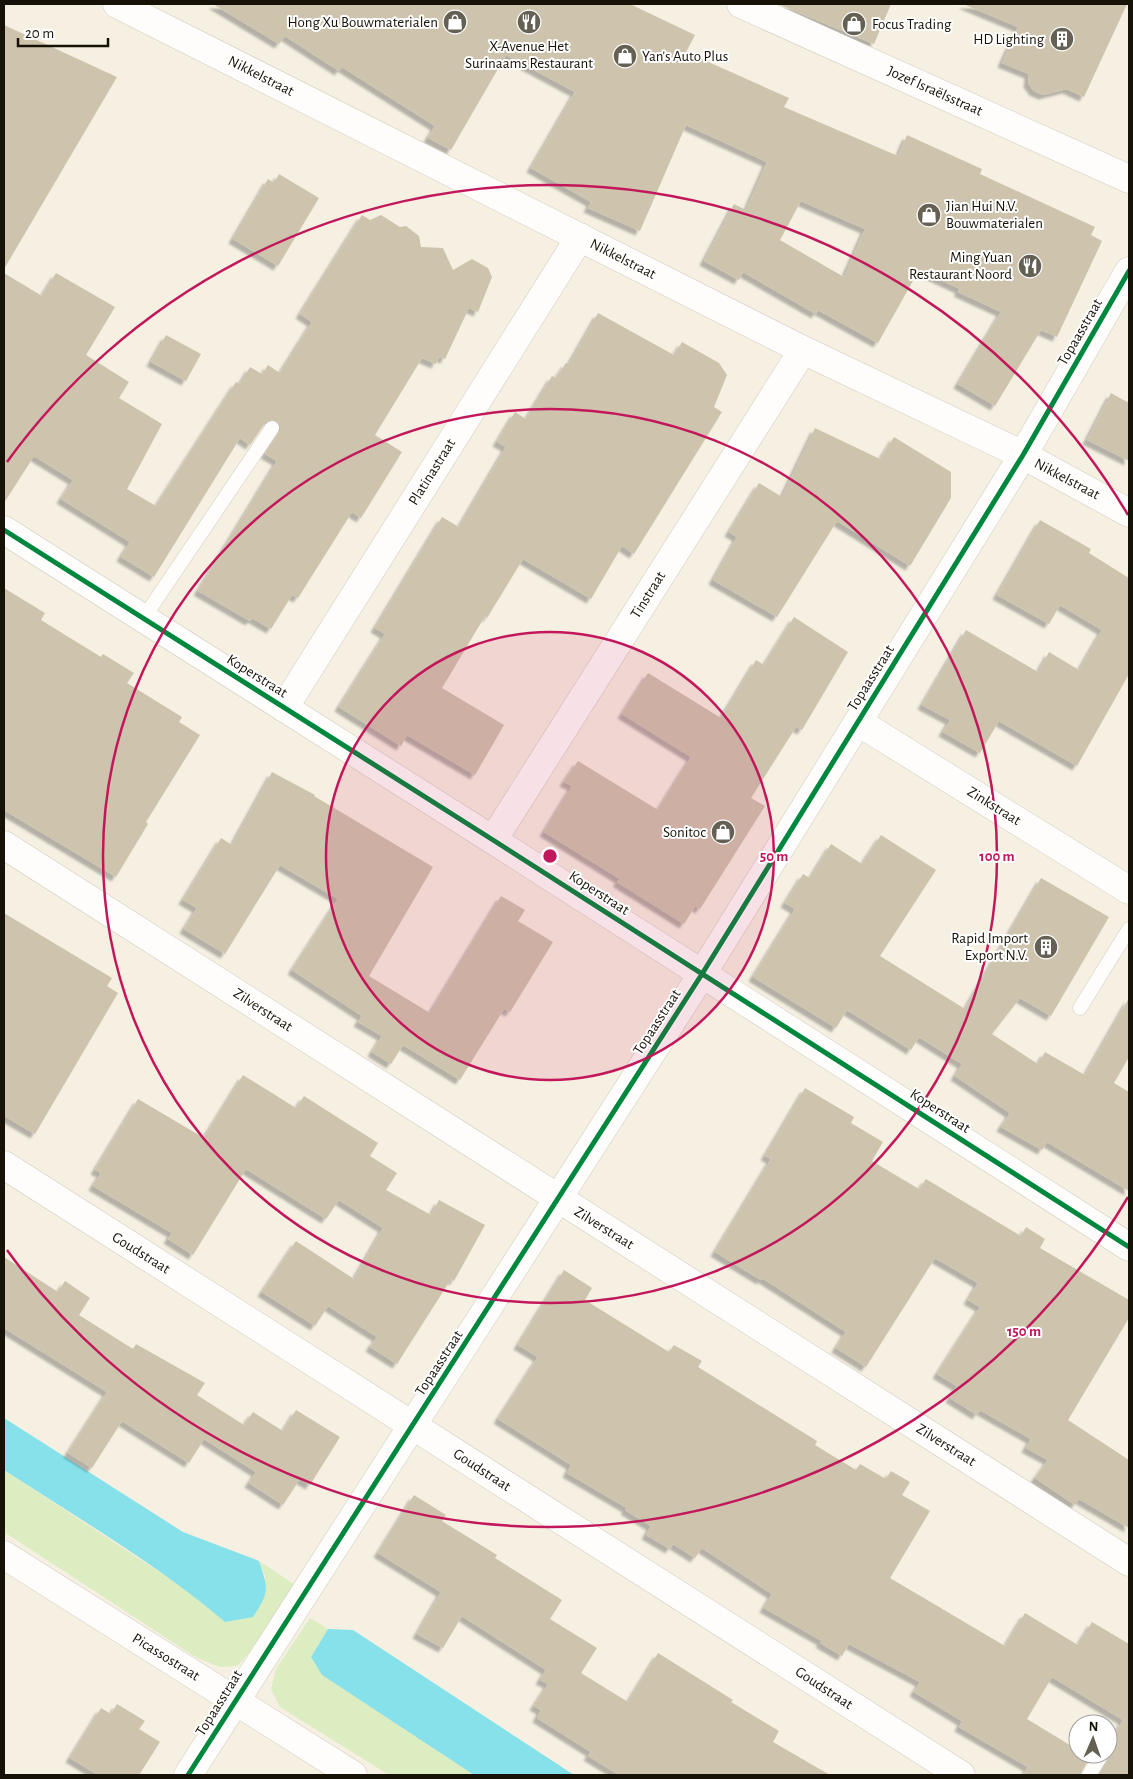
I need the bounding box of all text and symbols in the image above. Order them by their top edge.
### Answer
shop icon: Hong Xu Bouwmaterialen [442,9,468,35]
restaurant icon: X-Avenue Het Surinaams Restaurant [516,9,542,35]
shop icon: Focus Trading [841,11,867,37]
scale bar [18,15,108,47]
place label: Hong Xu Bouwmaterialen [287,15,438,30]
place label: Focus Trading [872,17,952,32]
text: 20 m [25,26,54,41]
building icon: HD Lighting [1049,26,1075,52]
place label: HD Lighting [973,32,1045,47]
place label: X-Avenue Het Surinaams Restaurant [465,39,593,71]
shop icon: Yan's Auto Plus [612,43,638,69]
place label: Yan's Auto Plus [642,49,728,64]
street label: Nikkelstraat [226,53,296,99]
street label: Jozef Israëlsstraat [885,63,985,119]
place label: Jian Hui N.V. Bouwmaterialen [946,199,1043,231]
shop icon: Jian Hui N.V. Bouwmaterialen [916,202,942,228]
street label: Nikkelstraat [588,236,658,282]
place label: Ming Yuan Restaurant Noord [909,250,1012,282]
restaurant icon: Ming Yuan Restaurant Noord [1017,253,1043,279]
street label: Topaasstraat [1055,296,1105,368]
street label: Platinastraat [406,436,458,508]
street label: Nikkelstraat [1032,456,1102,503]
street label: Tinstraat [628,569,668,621]
street label: Topaasstraat [845,642,897,714]
street label: Koperstraat [224,652,290,701]
street label: Zinkstraat [965,784,1024,828]
shop icon: Sonitoc [710,819,736,845]
place label: Sonitoc [663,825,706,840]
centre of rings [541,847,559,865]
text: 50 m [760,849,788,864]
text: 100 m [979,849,1015,864]
street label: Koperstraat [566,868,632,918]
place label: Rapid Import Export N.V. [951,931,1028,963]
building icon: Rapid Import Export N.V. [1033,934,1059,960]
street label: Zilverstraat [231,986,295,1035]
street label: Topaasstraat [630,987,684,1057]
street label: Koperstraat [907,1086,973,1136]
street label: Zilverstraat [572,1204,636,1252]
street label: Goudstraat [109,1229,173,1277]
text: 150 m [1007,1324,1041,1339]
street label: Topaasstraat [412,1328,466,1398]
street label: Zilverstraat [914,1421,978,1469]
street label: Goudstraat [451,1446,514,1494]
street label: Picassostraat [130,1630,202,1684]
street label: Goudstraat [793,1664,856,1712]
street label: Topaasstraat [193,1667,245,1739]
north arrow [1068,1714,1118,1764]
text: N [1088,1720,1099,1734]

